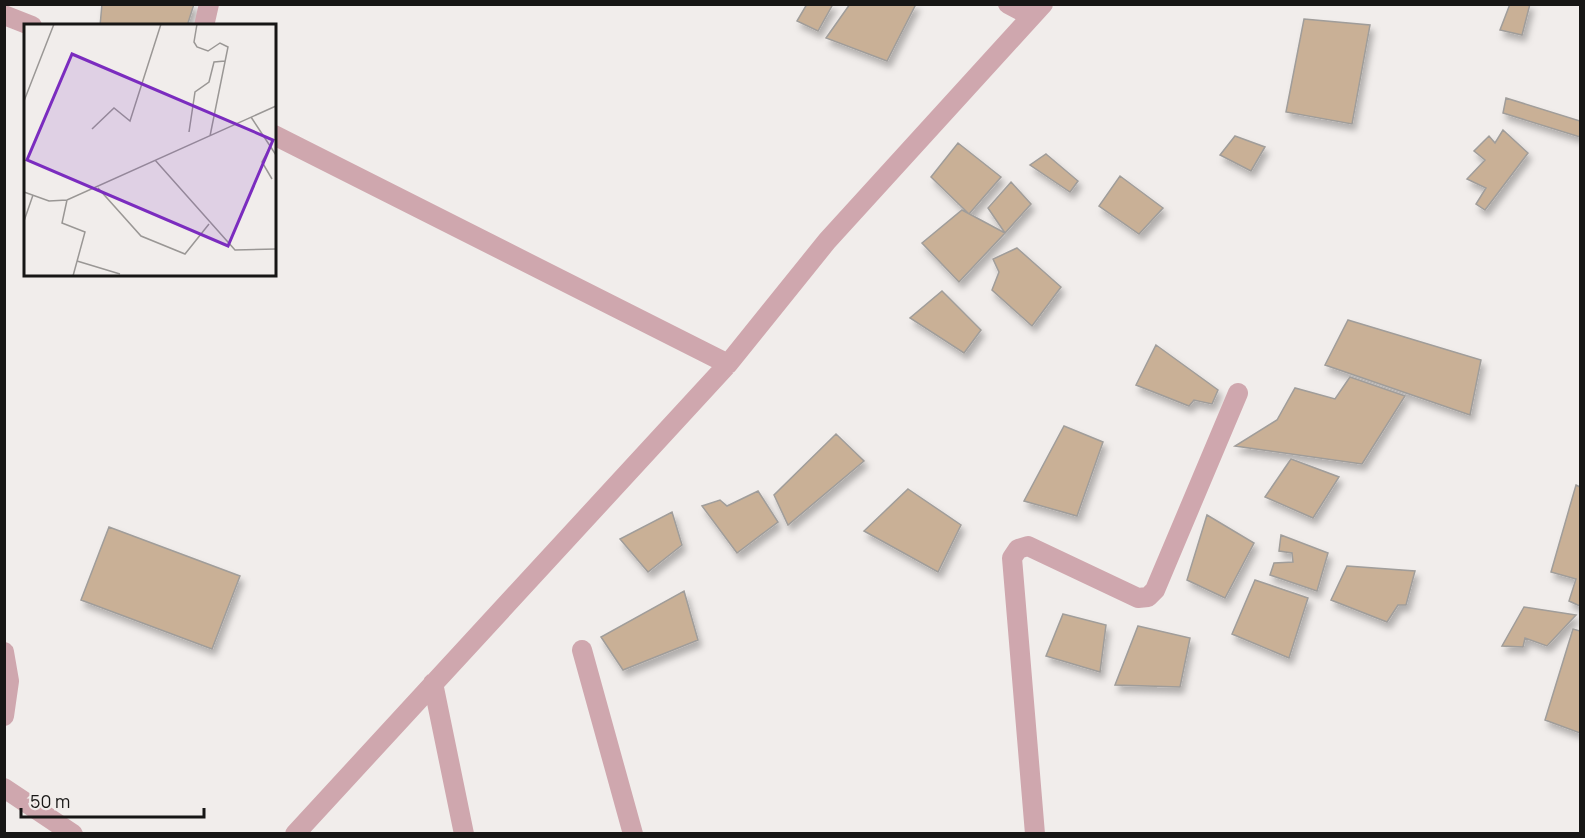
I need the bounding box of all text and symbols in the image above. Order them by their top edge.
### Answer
inset map [24,24,276,276]
scale bar [21,781,204,819]
text: 50 m [30,789,70,813]

